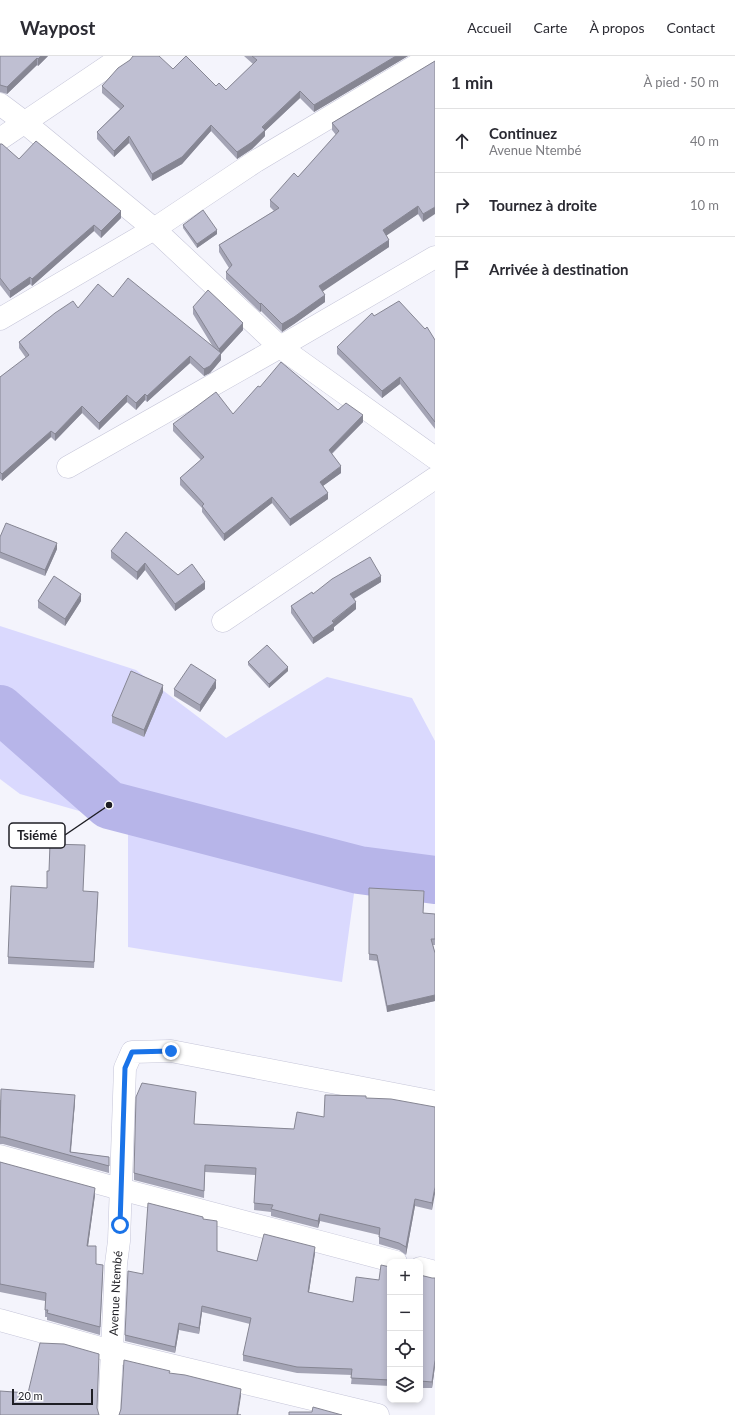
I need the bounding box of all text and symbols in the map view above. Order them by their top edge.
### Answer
text: Waypost [20,16,95,39]
text: Accueil [467,19,512,36]
text: Carte [534,19,567,36]
text: À propos [589,19,644,36]
text: Contact [666,19,715,36]
text: 1 min [451,72,493,93]
text: À pied · 50 m [644,74,719,90]
text: Continuez [489,124,557,142]
icon: ahead [451,130,473,152]
text: 40 m [690,133,719,149]
text: Avenue Ntembé [489,142,581,158]
icon: right [451,194,473,216]
text: Tournez à droite [489,196,597,214]
text: 10 m [690,197,719,213]
icon: arrive [451,258,473,280]
text: Arrivée à destination [489,260,628,278]
callout: Tsiémé [9,823,65,848]
text: Tsiémé [17,827,57,843]
route end [162,1042,180,1060]
route start [111,1216,129,1234]
street label: Avenue Ntembé [105,1250,125,1336]
map controls [387,1259,423,1403]
button: + [387,1259,423,1295]
button: − [387,1295,423,1331]
button: locate [387,1331,423,1367]
button: layers [387,1367,423,1403]
scale bar [12,1387,93,1406]
text: 20 m [18,1389,43,1402]

